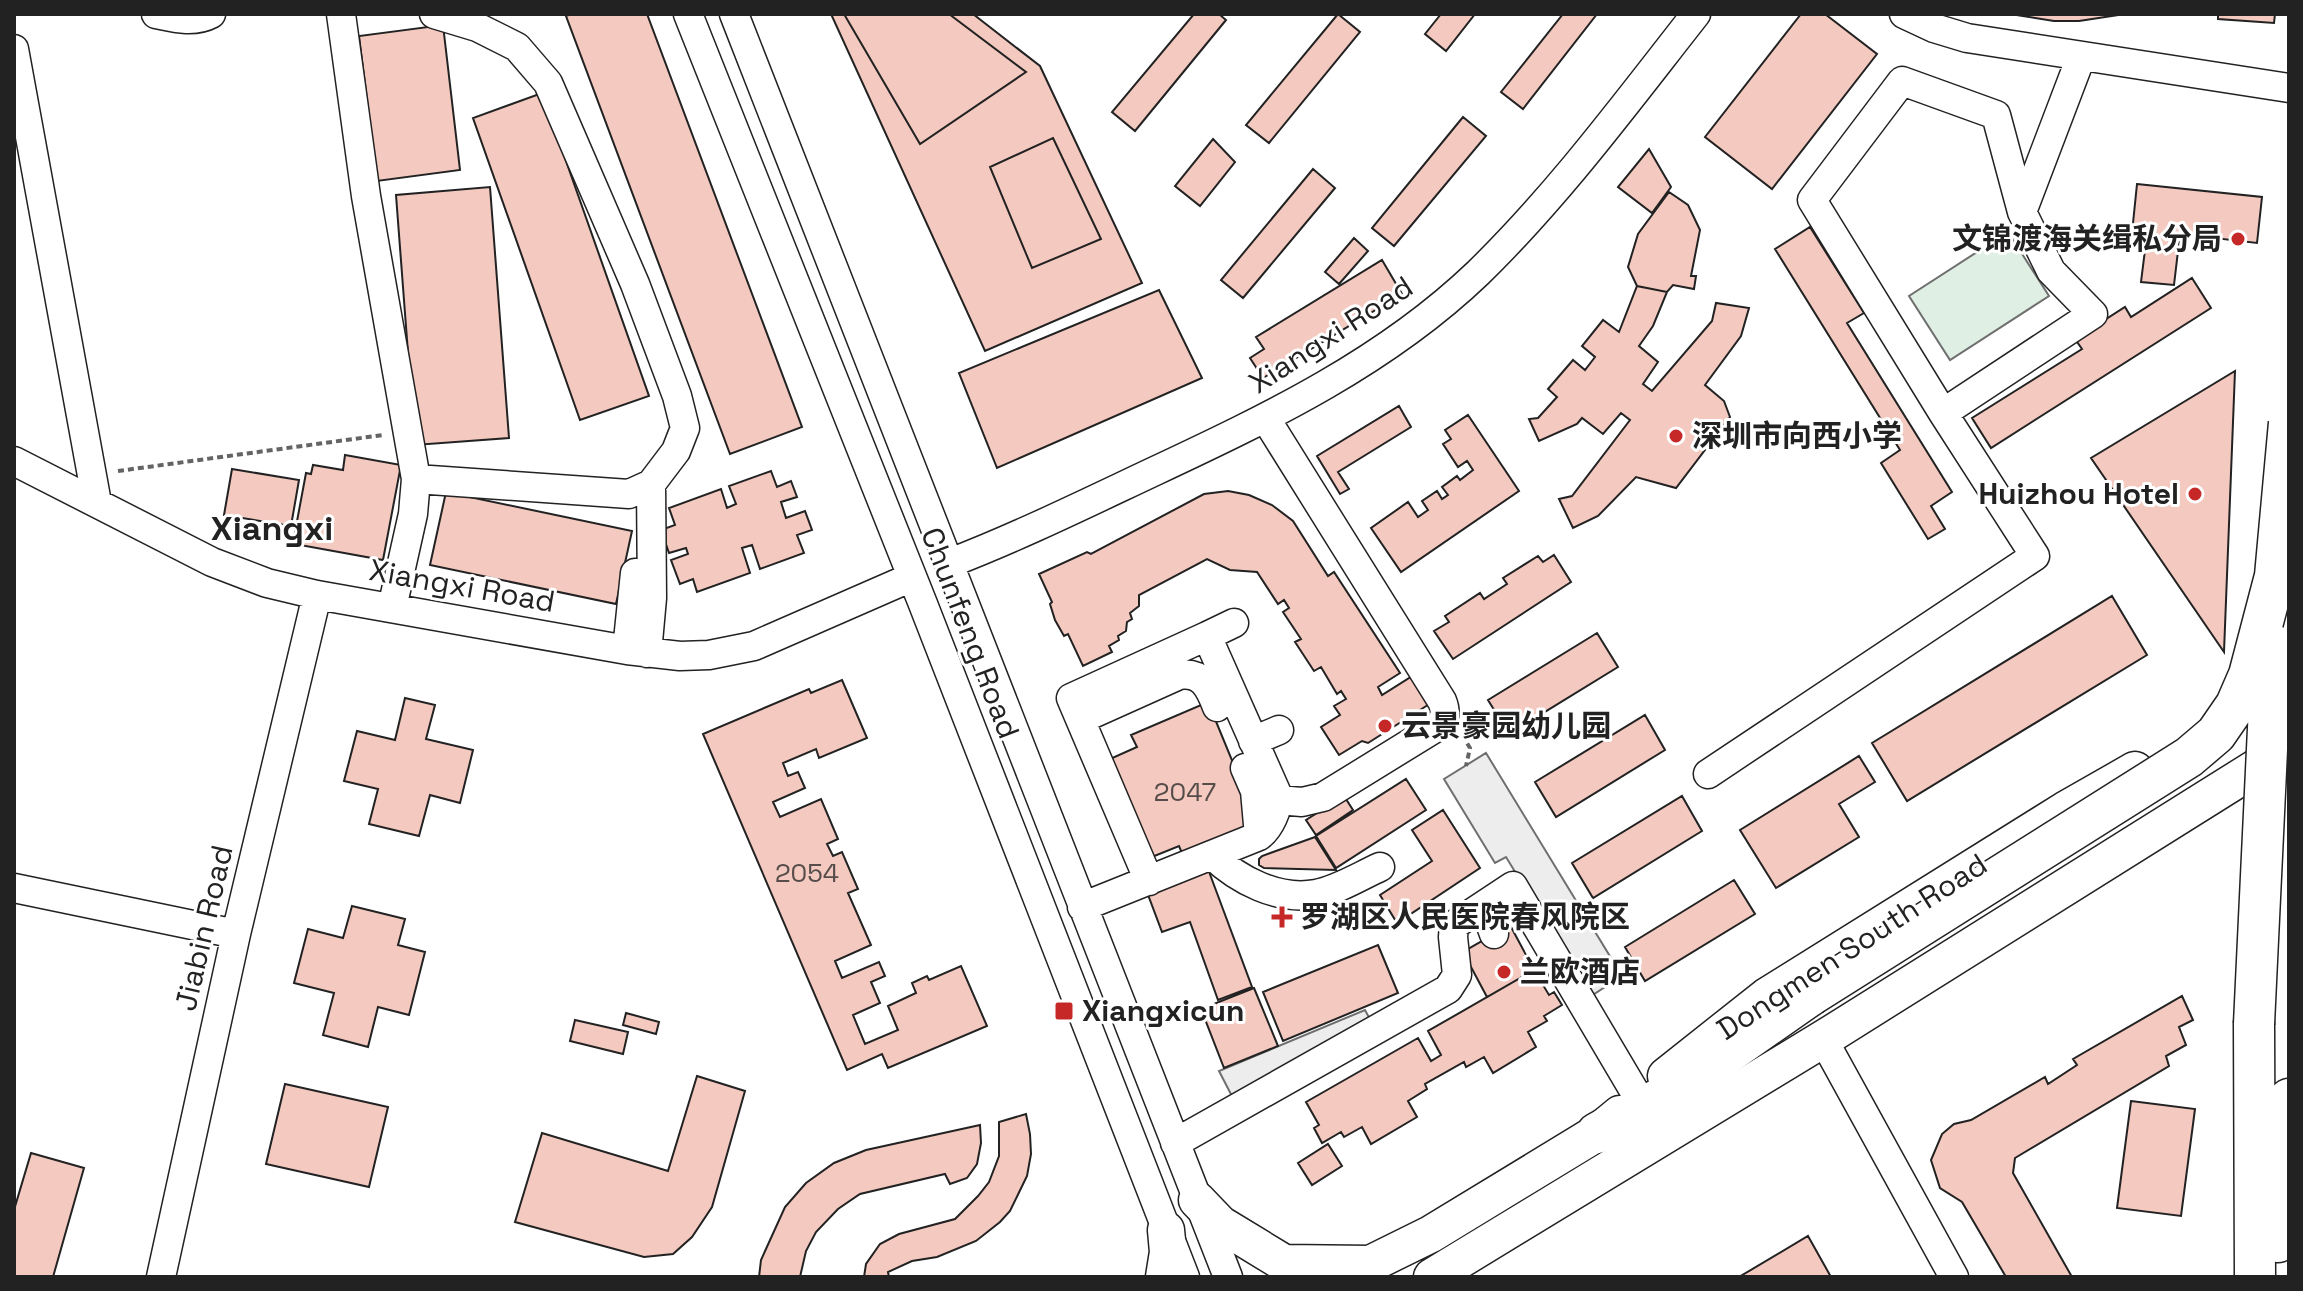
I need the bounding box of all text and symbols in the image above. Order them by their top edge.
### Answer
place label: 文锦渡海关缉私分局 [1952,219,2222,258]
marker: 文锦渡海关缉私分局 [2229,230,2247,248]
street label: Xiangxi Road [1241,267,1420,402]
place label: 深圳市向西小学 [1692,416,1902,455]
marker: 深圳市向西小学 [1667,427,1685,445]
place label: Huizhou Hotel [1978,474,2179,513]
marker: Huizhou Hotel [2186,485,2204,503]
district label: Xiangxi [211,507,333,550]
street label: Chunfeng Road [912,522,1029,744]
street label: Xiangxi Road [366,550,558,621]
place label: 云景豪园幼儿园 [1401,706,1611,745]
marker: 云景豪园幼儿园 [1376,717,1394,735]
house number: 2047 [1154,775,1216,809]
street label: Jiabin Road [166,841,242,1015]
street label: Dongmen South Road [1709,845,1994,1049]
house number: 2054 [775,856,839,890]
place label: 罗湖区人民医院春风院区 [1300,897,1630,936]
marker: 罗湖区人民医院春风院区 [1271,906,1293,928]
place label: 兰欧酒店 [1520,952,1640,991]
marker: 兰欧酒店 [1495,963,1513,981]
place label: Xiangxicun [1082,991,1245,1030]
marker: Xiangxicun [1053,1000,1075,1022]

